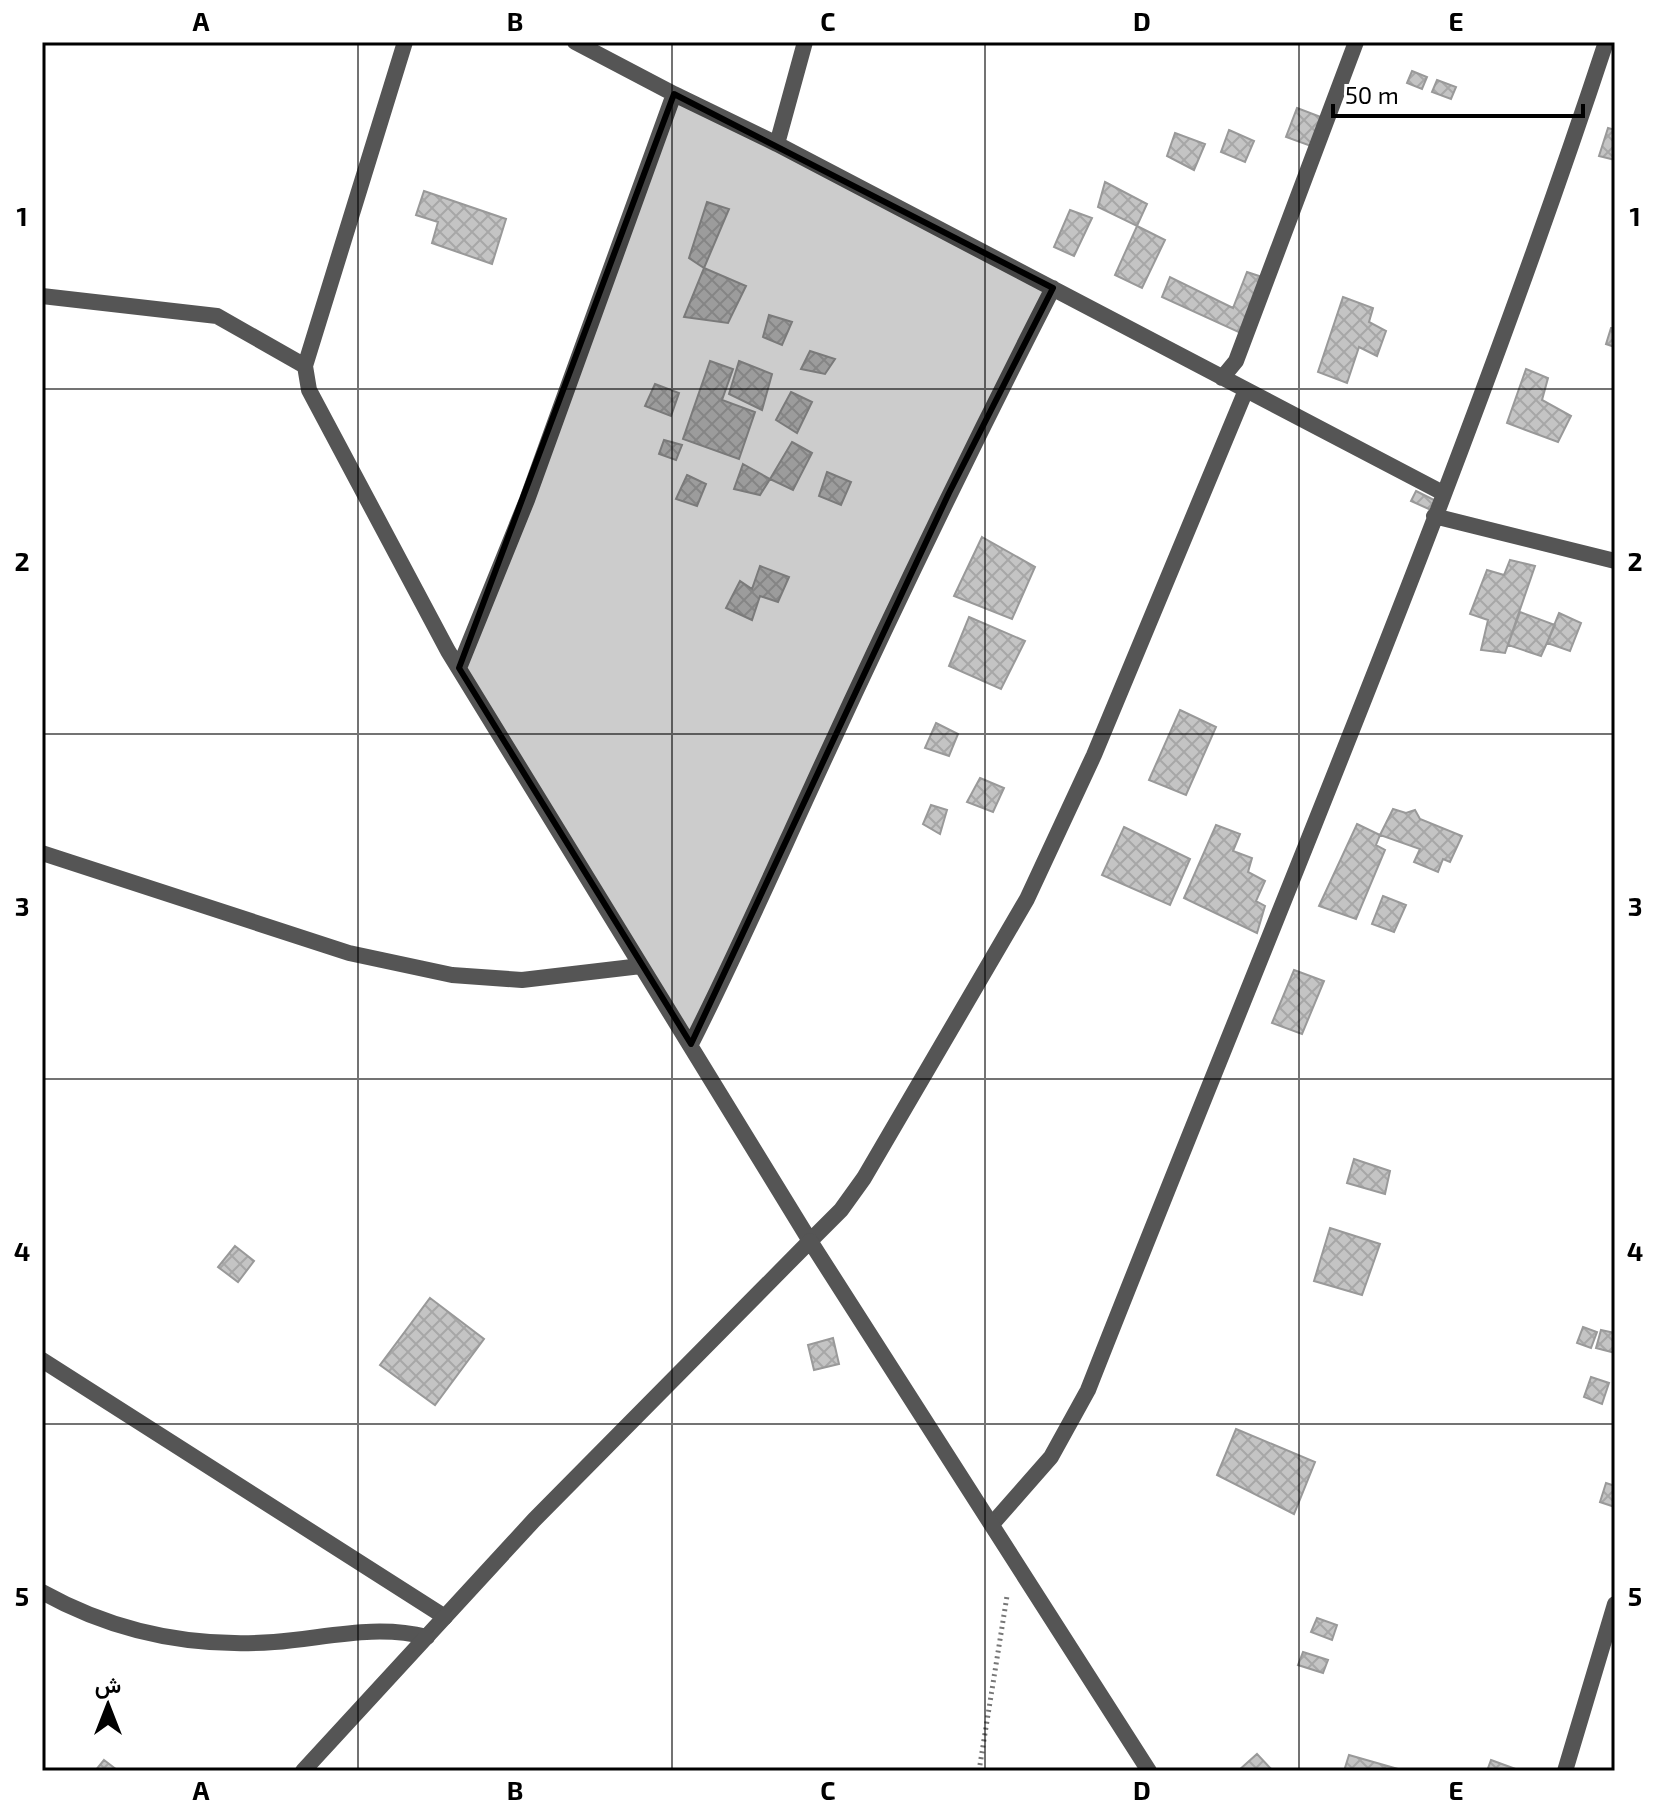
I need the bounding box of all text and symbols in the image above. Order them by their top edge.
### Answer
text: A [193,5,210,36]
text: B [507,5,523,36]
text: C [820,5,836,36]
text: D [1133,5,1151,36]
text: E [1448,5,1464,36]
scale bar [1333,68,1583,118]
text: 50 m [1345,80,1399,109]
text: 1 [16,200,28,231]
text: 1 [1629,200,1641,231]
text: 2 [14,545,30,576]
text: 2 [1627,545,1643,576]
text: 3 [15,890,29,921]
text: 3 [1628,890,1642,921]
text: 4 [14,1235,30,1266]
text: 4 [1627,1235,1643,1266]
text: 5 [15,1580,29,1611]
text: 5 [1628,1580,1642,1611]
north arrow [68,1665,148,1745]
text: ش [95,1671,121,1699]
text: A [193,1774,210,1805]
text: B [507,1774,523,1805]
text: C [820,1774,836,1805]
text: D [1133,1774,1151,1805]
text: E [1448,1774,1464,1805]

